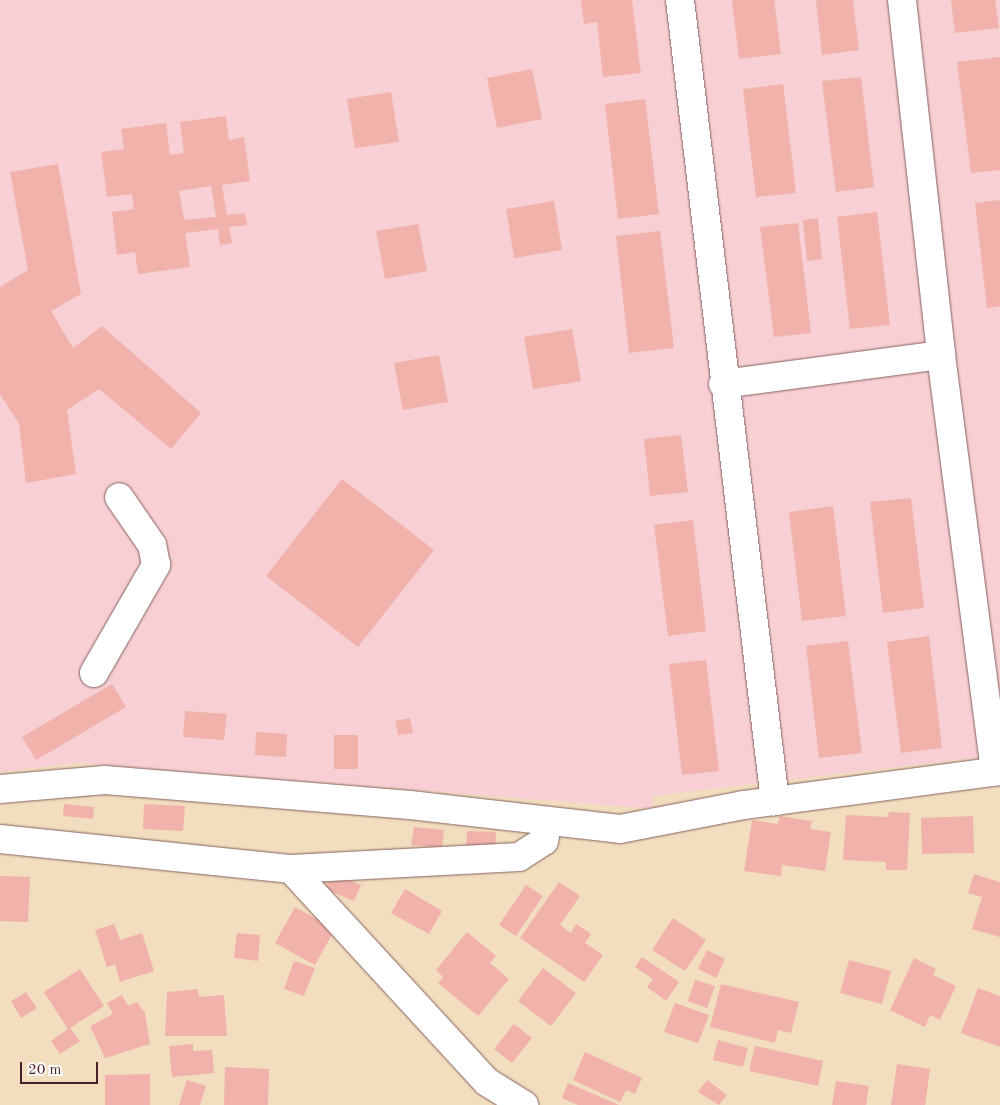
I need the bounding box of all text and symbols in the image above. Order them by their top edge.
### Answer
scale bar [22,1052,100,1084]
text: 20 m [28,1063,62,1078]

